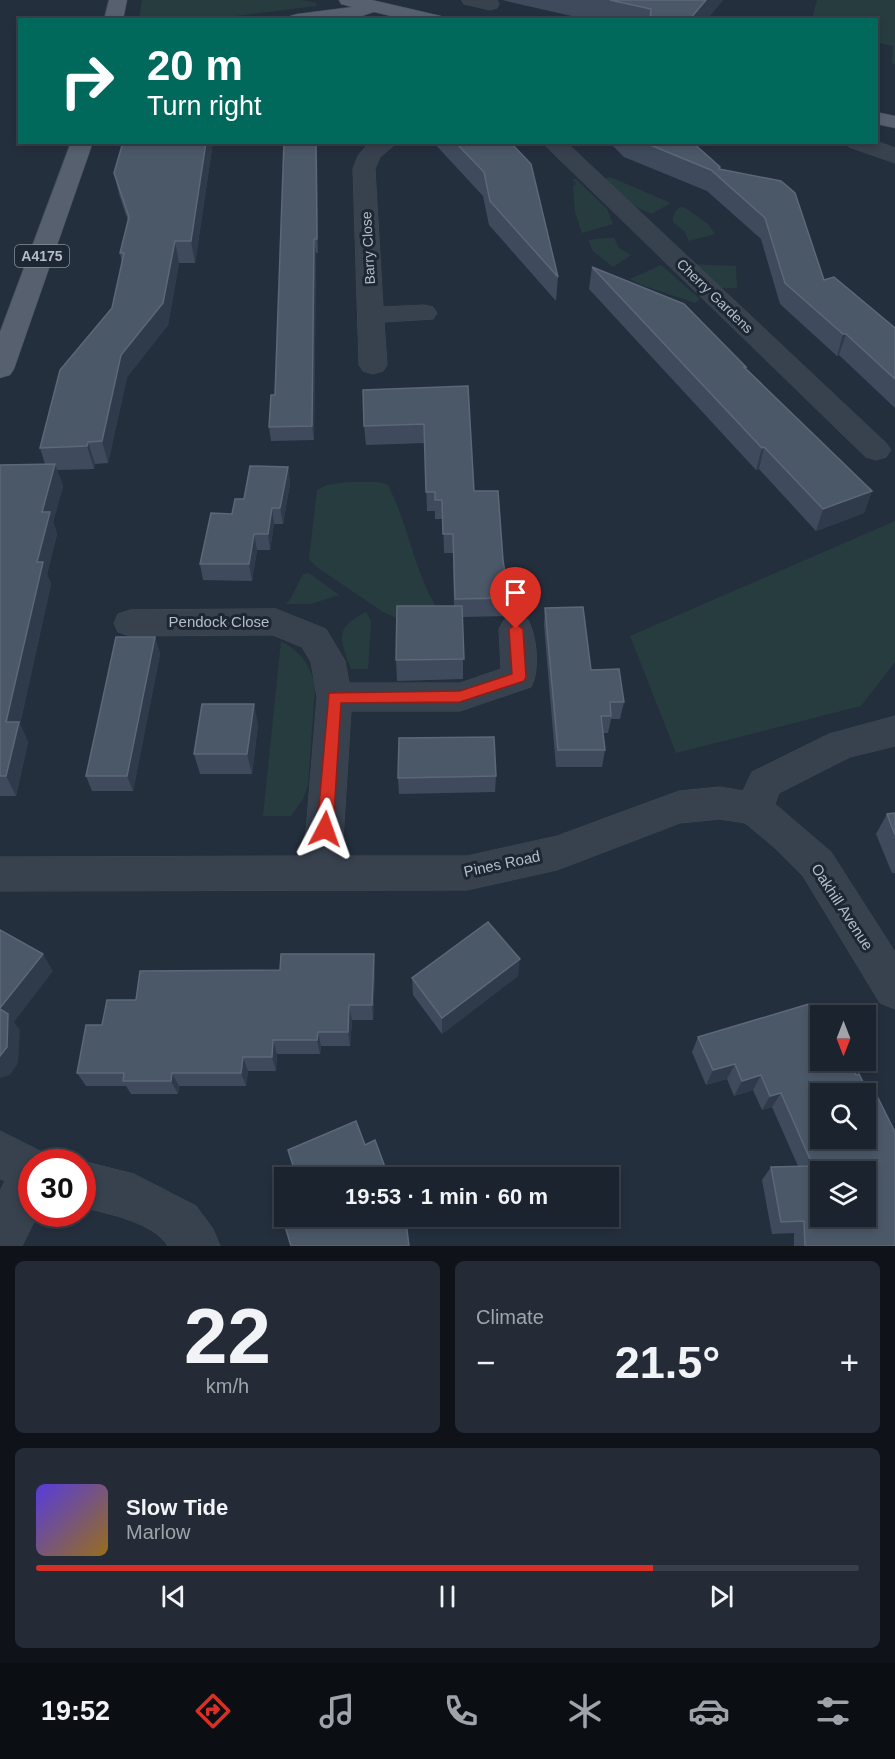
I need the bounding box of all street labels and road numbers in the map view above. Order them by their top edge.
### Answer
street label: Barry Close [358,211,378,285]
road number: A4175 [15,245,69,267]
street label: Cherry Gardens [674,256,756,336]
street label: Pendock Close [169,613,269,630]
street label: Pines Road [462,847,542,880]
street label: Oakhill Avenue [808,860,877,953]

